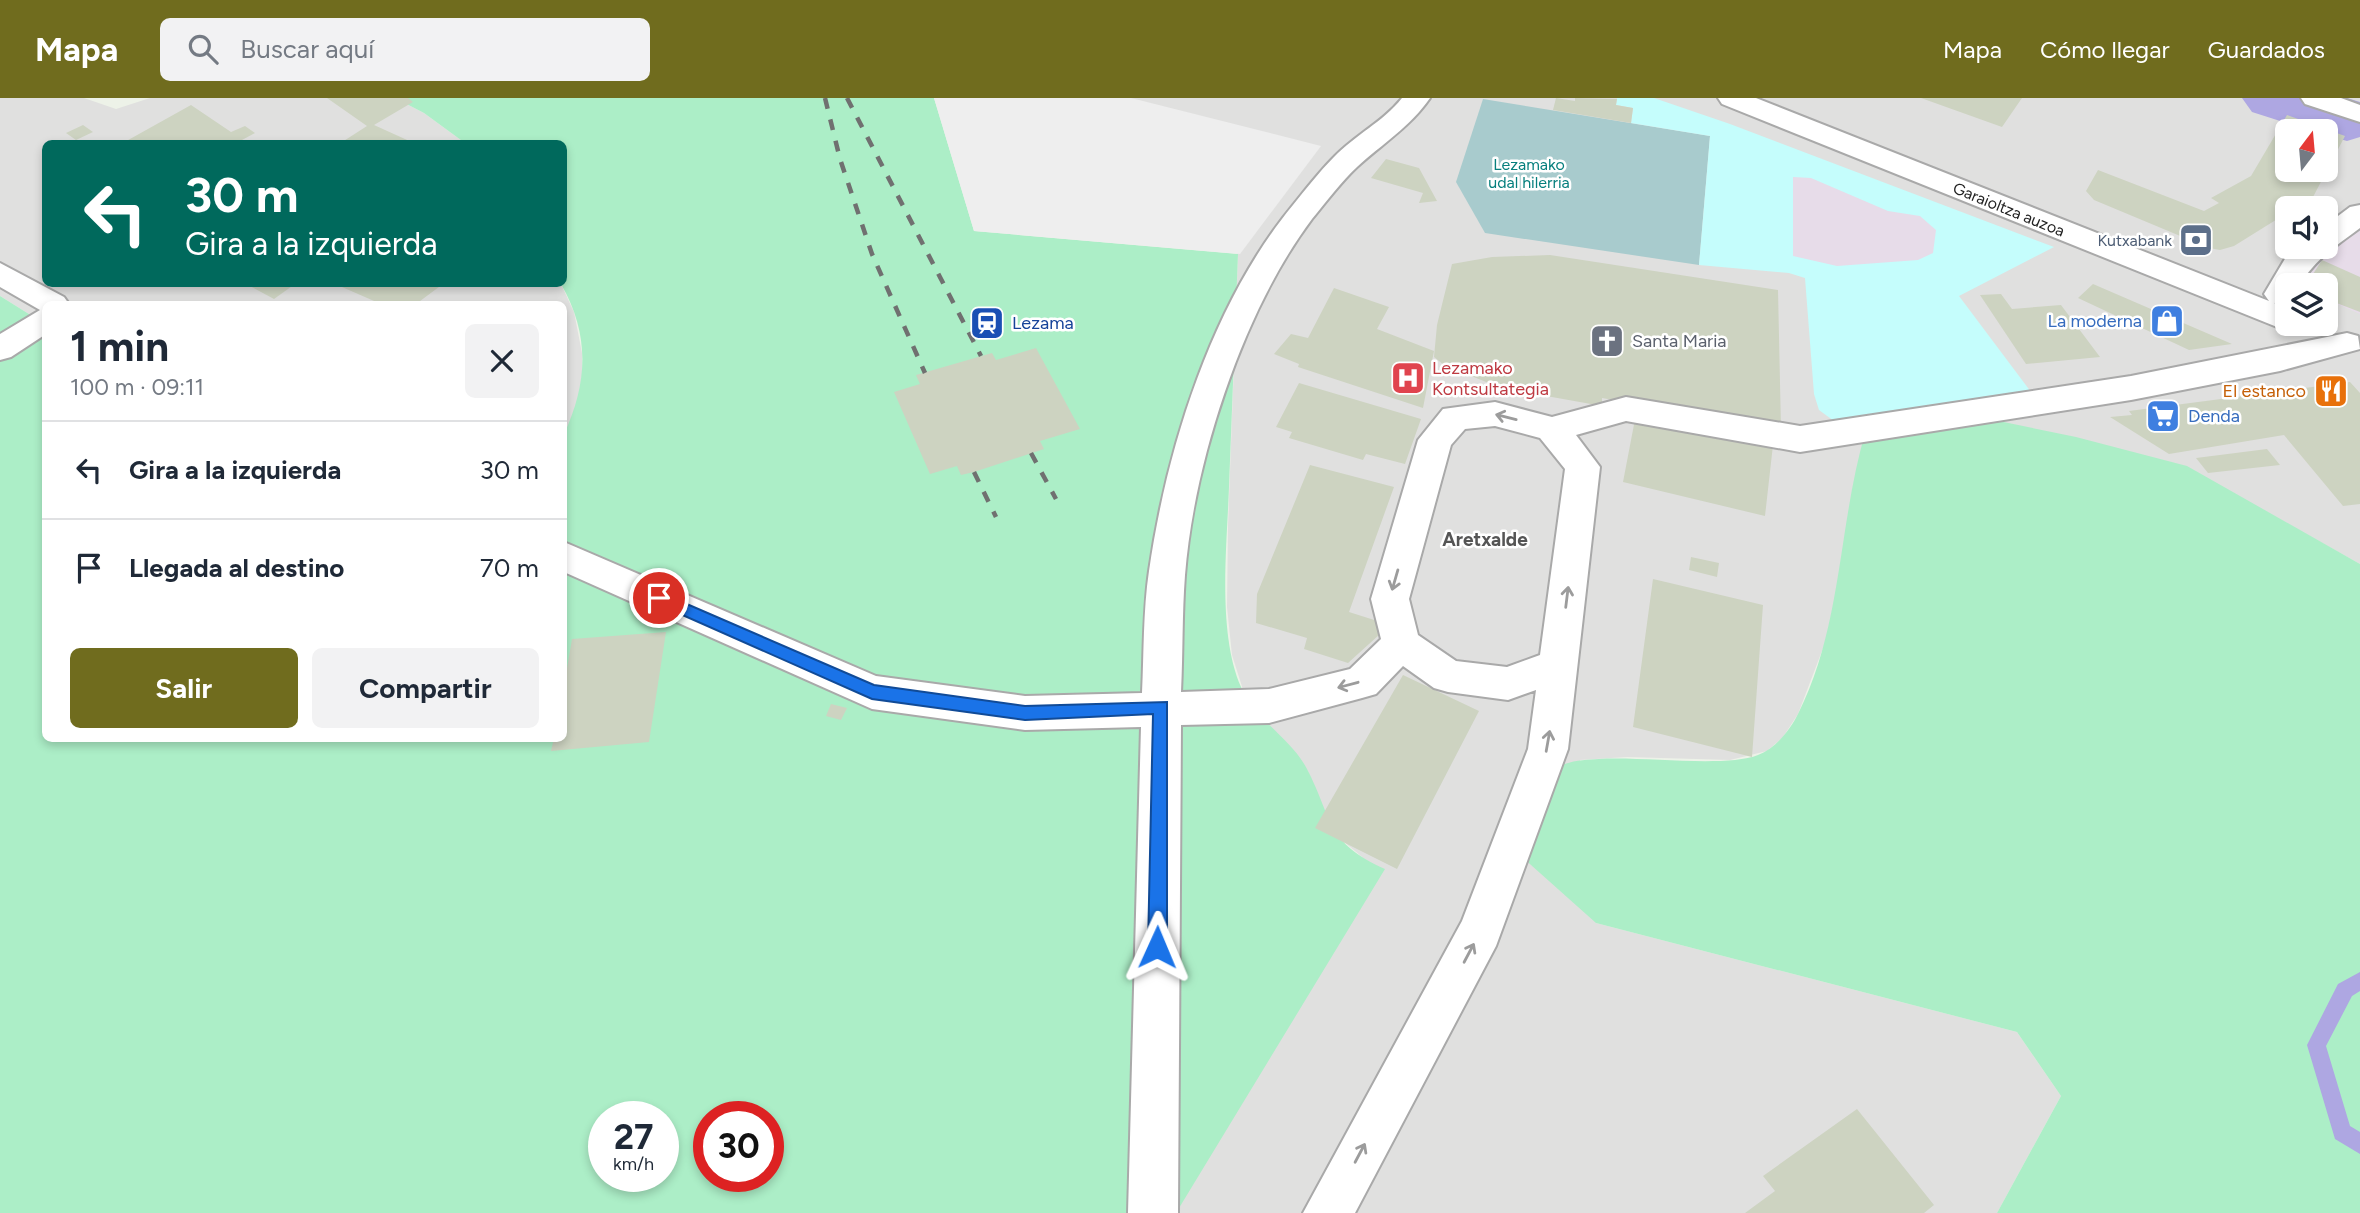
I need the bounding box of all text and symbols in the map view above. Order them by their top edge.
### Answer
search box [160,18,650,81]
text: Mapa [35,30,118,69]
icon: search [184,30,222,68]
text: Buscar aquí [240,33,374,65]
text: Mapa [1943,35,2002,64]
text: Cómo llegar [2040,35,2170,64]
text: Guardados [2208,35,2325,64]
north arrow [2275,119,2338,182]
map controls [2275,119,2338,336]
park label: Lezamako udal hilerria [1488,155,1570,192]
text: 30 m [185,165,298,224]
icon: left [70,168,161,259]
street label: Garaioltza auzoa [1950,178,2067,241]
button: sound [2275,196,2338,259]
bank icon: Kutxabank [2177,221,2215,259]
text: Gira a la izquierda [185,225,438,263]
place label: Kutxabank [2097,231,2172,250]
button: layers [2275,273,2338,336]
shop icon: La moderna [2148,302,2186,340]
station icon: Lezama [968,304,1006,342]
place label: La moderna [2048,310,2142,332]
place label: Lezama [1012,312,1074,334]
text: 1 min [70,321,169,372]
church icon: Santa Maria [1588,322,1626,360]
button: close [465,324,539,398]
place label: Santa Maria [1632,330,1727,352]
place label: Lezamako Kontsultategia [1432,357,1549,400]
hospital icon: Lezamako Kontsultategia [1389,359,1427,397]
restaurant icon: El estanco [2312,372,2350,410]
text: 100 m · 09:11 [70,373,204,401]
place label: El estanco [2223,380,2306,402]
supermarket icon: Denda [2144,397,2182,435]
place label: Denda [2188,405,2240,427]
one-way arrow [1496,410,1518,423]
icon: left [70,451,108,489]
text: Gira a la izquierda [129,454,341,486]
text: 30 m [480,454,539,486]
district label: Aretxalde [1442,528,1528,551]
icon: arrive [70,549,108,587]
text: Llegada al destino [129,552,344,584]
text: 70 m [480,552,539,584]
pin [629,568,689,628]
one-way arrow [1388,569,1401,591]
icon: arrive [640,579,678,617]
one-way arrow [1561,587,1574,609]
button: Salir [70,648,298,728]
button: Compartir [312,648,539,728]
one-way arrow [1337,680,1359,693]
one-way arrow [1542,730,1555,753]
position arrow [1120,910,1194,984]
one-way arrow [1462,943,1476,964]
speed limit sign: 30 [693,1101,784,1192]
text: 27 [614,1116,653,1158]
one-way arrow [1354,1143,1367,1164]
text: km/h [613,1153,654,1175]

